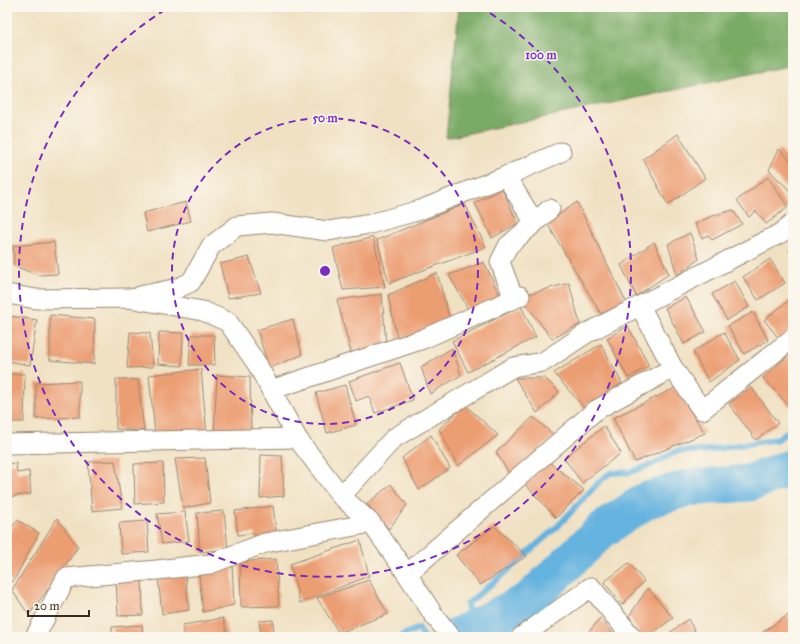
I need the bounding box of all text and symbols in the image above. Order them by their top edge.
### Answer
text: 100 m [525,48,558,62]
text: 50 m [312,111,339,125]
centre of rings [318,264,332,278]
scale bar [28,592,89,618]
text: 20 m [34,599,60,613]

